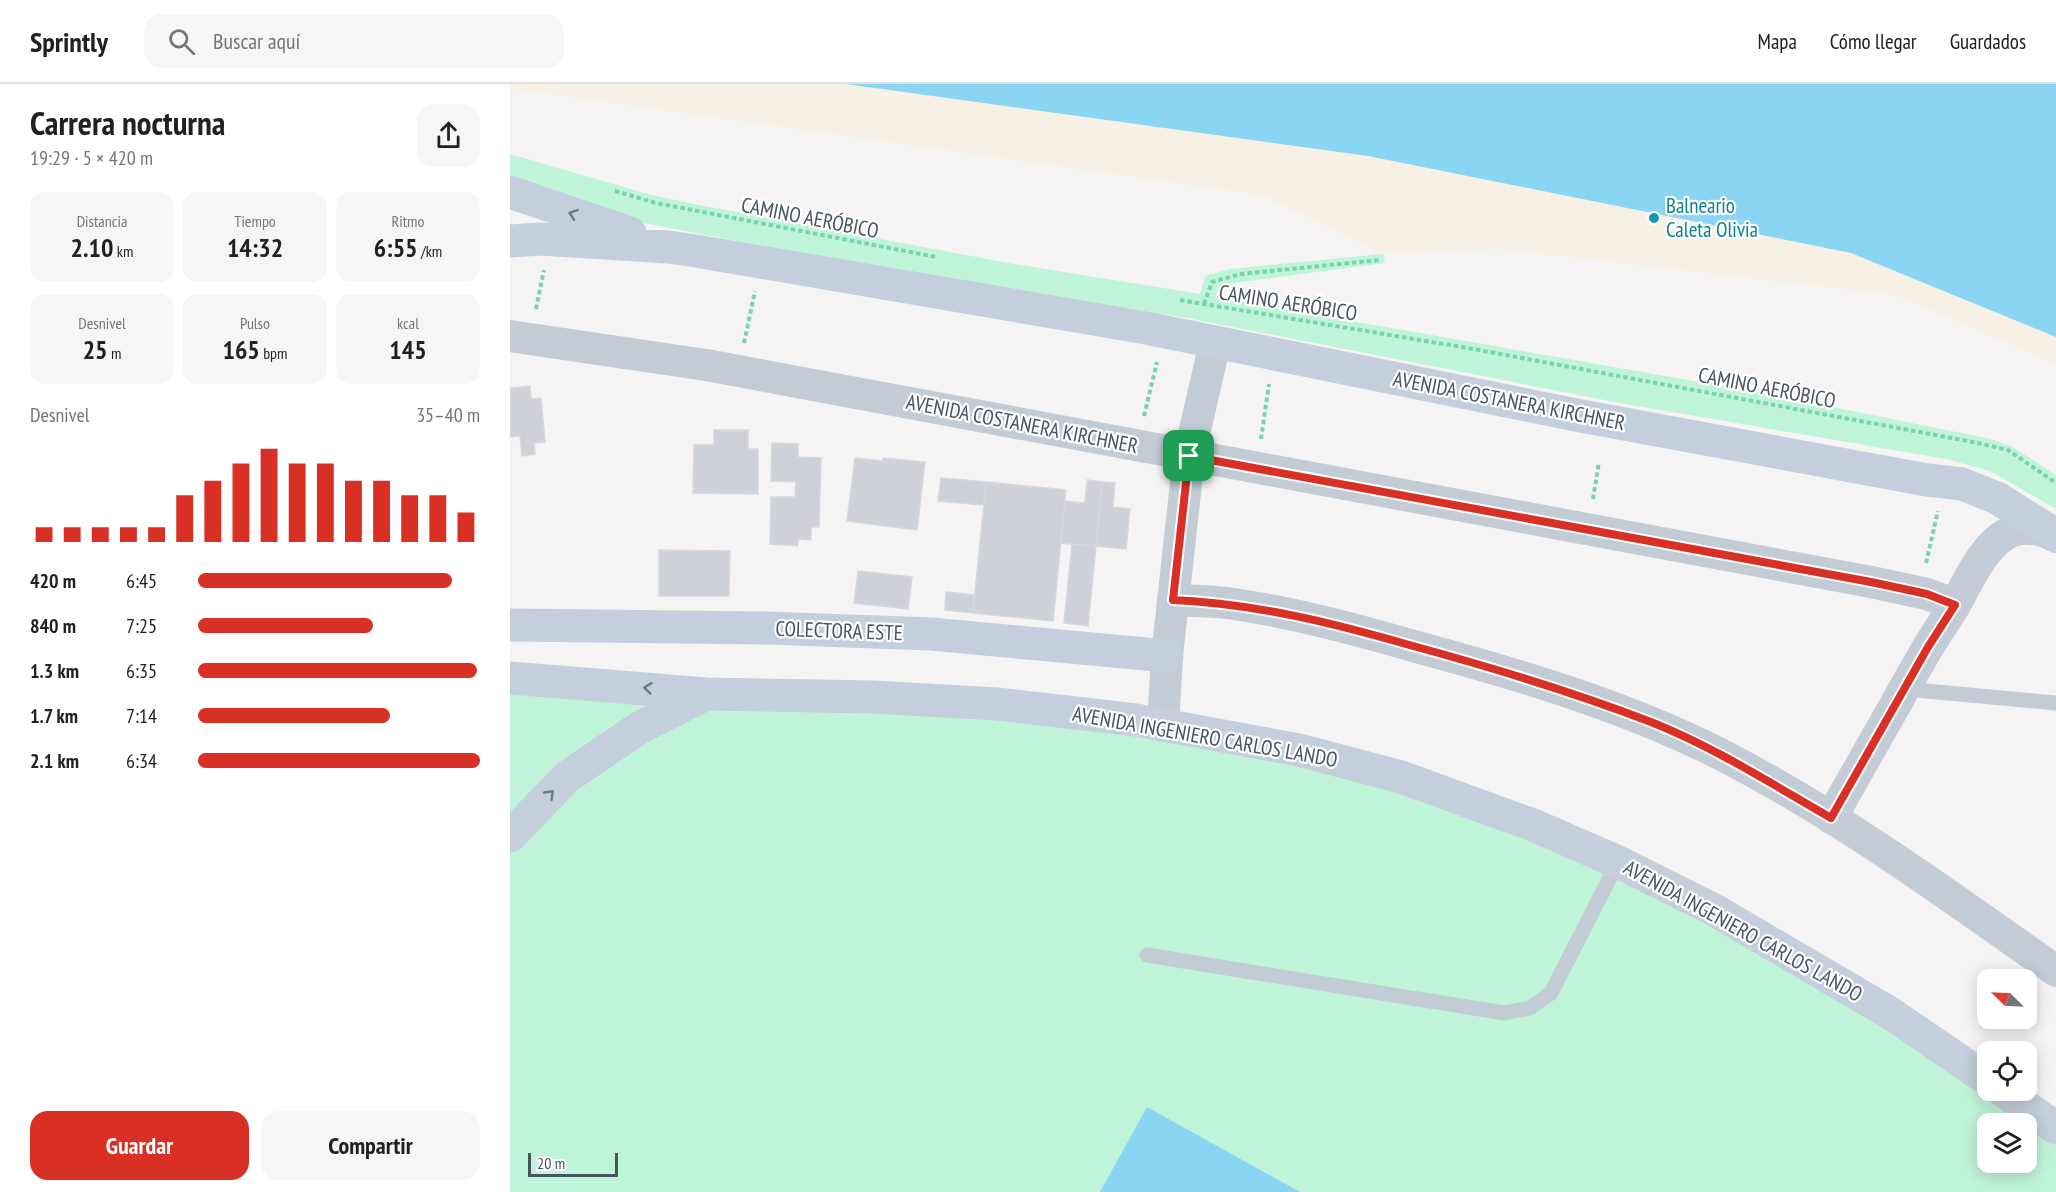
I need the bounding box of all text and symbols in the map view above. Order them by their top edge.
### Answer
search box [144,14,564,68]
text: Sprintly [30,23,108,60]
icon: search [165,25,198,58]
text: Buscar aquí [213,27,300,55]
text: Mapa [1758,28,1797,55]
text: Cómo llegar [1830,28,1917,55]
text: Guardados [1950,28,2026,55]
text: Carrera nocturna [30,101,225,144]
button: share [417,104,480,167]
text: 19:29 · 5 × 420 m [30,145,153,171]
street label: CAMINO AERÓBICO [739,191,881,244]
place label: Balneario Caleta Olivia [1666,192,1758,243]
one-way arrow [568,208,579,221]
text: Distancia [77,211,127,231]
text: Tiempo [234,211,276,231]
text: Ritmo [392,211,424,231]
marker: Balneario Caleta Olivia [1647,211,1661,225]
text: 2.10 [71,231,113,264]
text: 14:32 [227,231,283,264]
text: 6:55 [374,231,418,264]
text: km [113,241,133,261]
text: /km [418,241,442,261]
street label: CAMINO AERÓBICO [1217,278,1359,327]
text: Desnivel [78,313,126,333]
text: Pulso [240,313,270,333]
text: kcal [397,313,419,333]
text: 25 [83,333,108,366]
text: 165 [222,333,260,366]
text: 145 [389,333,427,366]
text: m [108,343,121,363]
text: bpm [260,343,288,363]
street label: CAMINO AERÓBICO [1696,361,1838,414]
street label: AVENIDA COSTANERA KIRCHNER [1391,365,1627,436]
street label: AVENIDA COSTANERA KIRCHNER [904,388,1140,459]
text: Desnivel [30,402,89,428]
text: 35–40 m [416,402,480,428]
pin [1163,430,1214,481]
icon: arrive [1172,439,1205,472]
text: 420 m [30,568,76,594]
text: 6:45 [126,568,157,594]
text: 840 m [30,613,76,639]
text: 7:25 [126,613,157,639]
street label: COLECTORA ESTE [775,615,903,646]
text: 1.3 km [30,658,79,684]
text: 6:35 [126,658,157,684]
one-way arrow [643,682,652,695]
street label: AVENIDA INGENIERO CARLOS LANDO [1070,700,1340,773]
text: 1.7 km [30,703,78,729]
text: 7:14 [126,703,157,729]
text: 2.1 km [30,748,79,774]
text: 6:34 [126,748,157,774]
one-way arrow [543,791,554,802]
street label: AVENIDA INGENIERO CARLOS LANDO [1619,854,1867,1008]
north arrow [1977,969,2037,1029]
map controls [1977,969,2037,1173]
button: locate [1977,1041,2037,1101]
button: Guardar [30,1111,249,1180]
button: Compartir [261,1111,480,1180]
button: layers [1977,1113,2037,1173]
scale bar [528,1150,618,1178]
text: 20 m [537,1153,565,1173]

